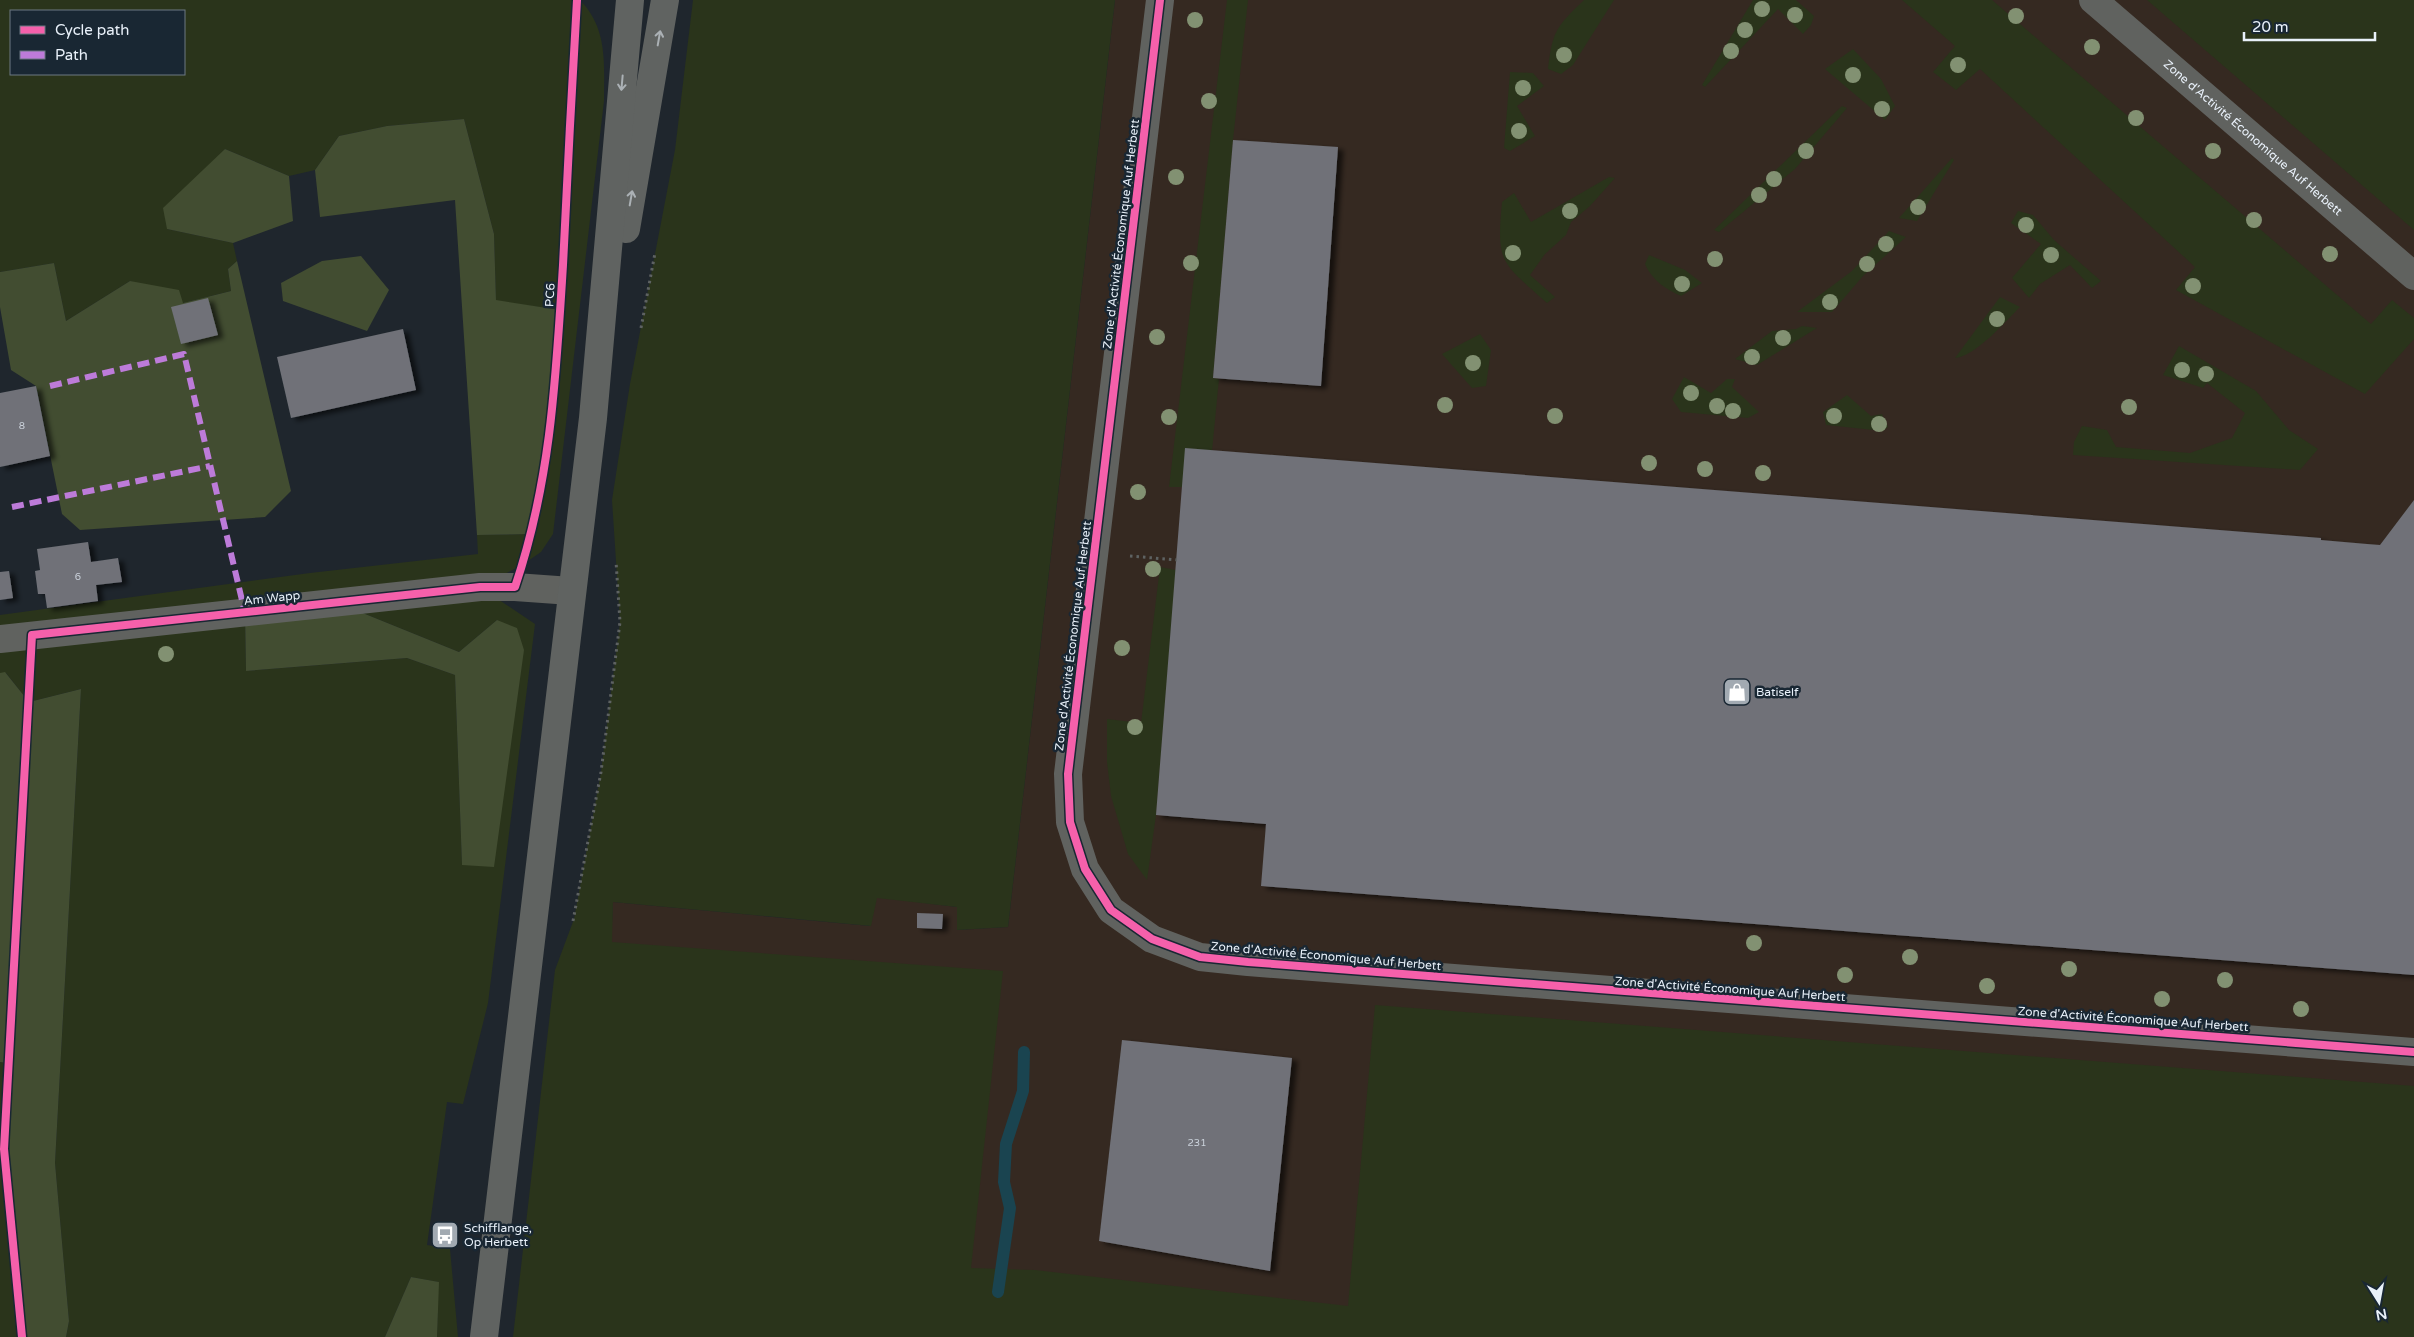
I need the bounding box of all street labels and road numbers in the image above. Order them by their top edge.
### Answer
street label: Zone d'Activité Économique Auf Herbett [2161,57,2346,219]
street label: Zone d'Activité Économique Auf Herbett [1100,118,1142,350]
street label: PC6 [542,283,558,307]
street label: Zone d'Activité Économique Auf Herbett [1052,520,1094,752]
street label: Am Wapp [243,588,301,608]
street label: Zone d'Activité Économique Auf Herbett [1210,939,1442,973]
street label: Zone d'Activité Économique Auf Herbett [1614,974,1846,1004]
street label: Zone d'Activité Économique Auf Herbett [2017,1004,2249,1034]

